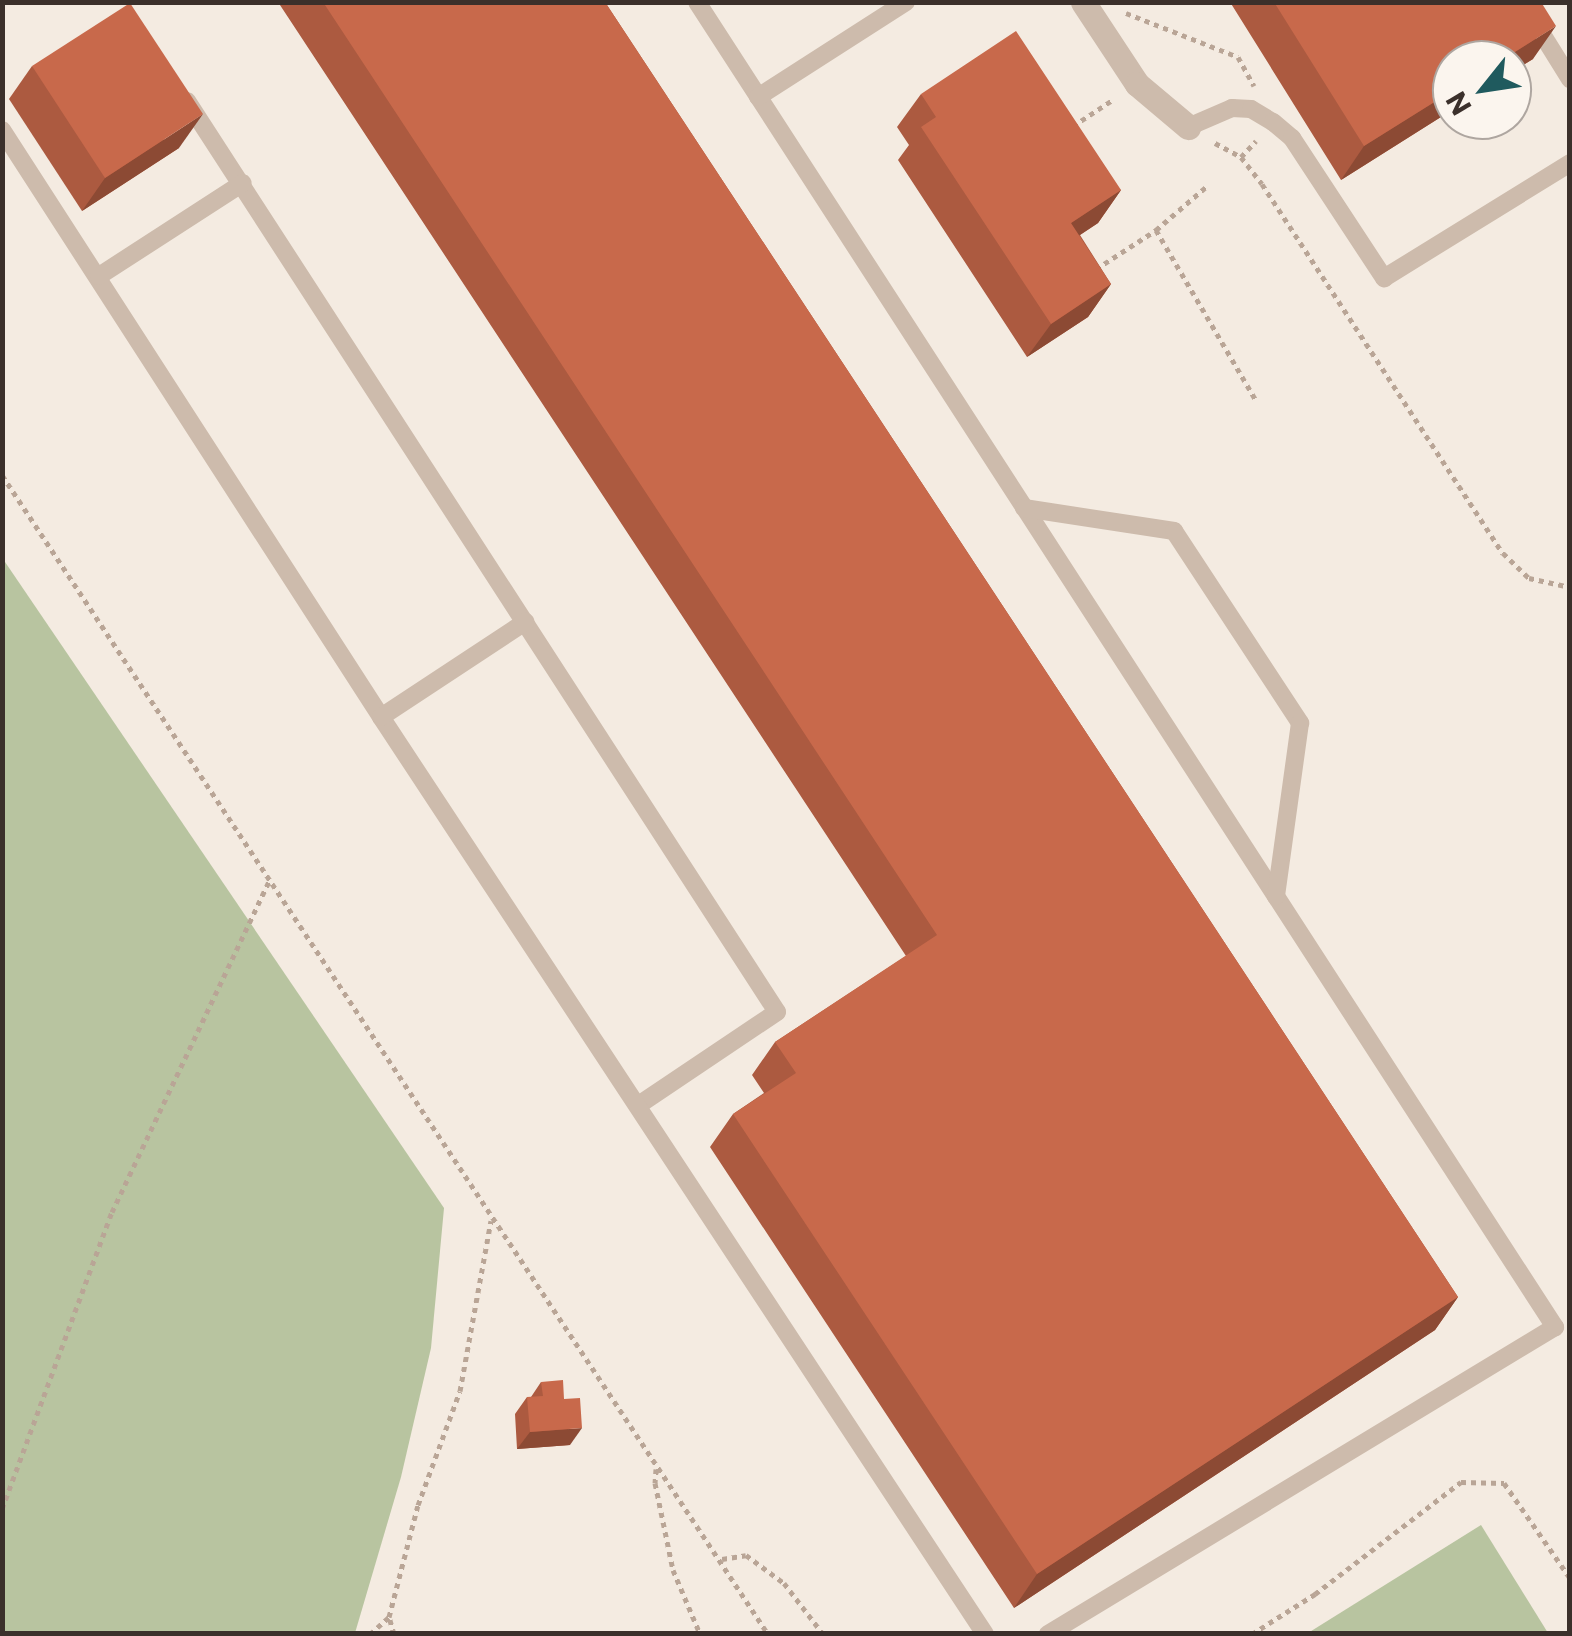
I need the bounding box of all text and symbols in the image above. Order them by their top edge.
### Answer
north arrow [1432,40,1532,140]
text: N [1438,86,1478,122]

